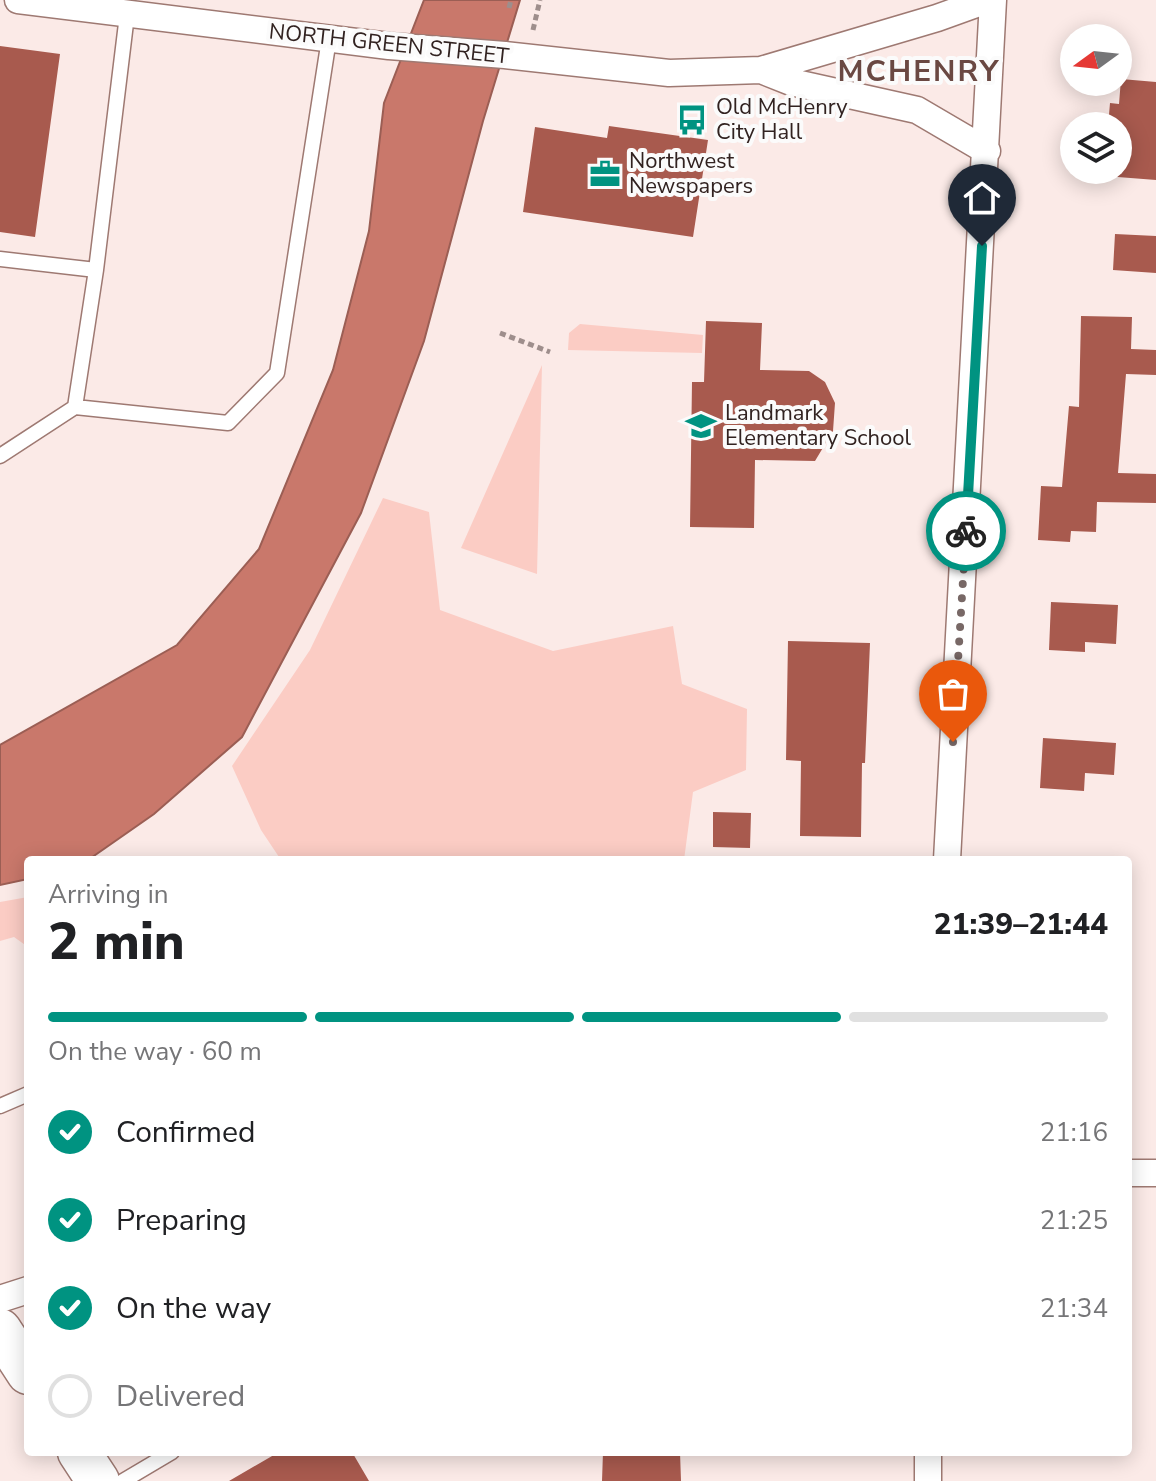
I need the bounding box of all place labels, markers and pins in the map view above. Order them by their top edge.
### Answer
place label: Old McHenry City Hall [716,92,848,147]
bus stop icon: Old McHenry City Hall [675,103,709,137]
place label: Northwest Newspapers [629,146,753,201]
office icon: Northwest Newspapers [588,157,622,191]
pin [948,164,1016,246]
place label: Landmark Elementary School [725,398,911,453]
school or university icon: Landmark Elementary School [684,409,718,443]
pin [919,660,987,742]

